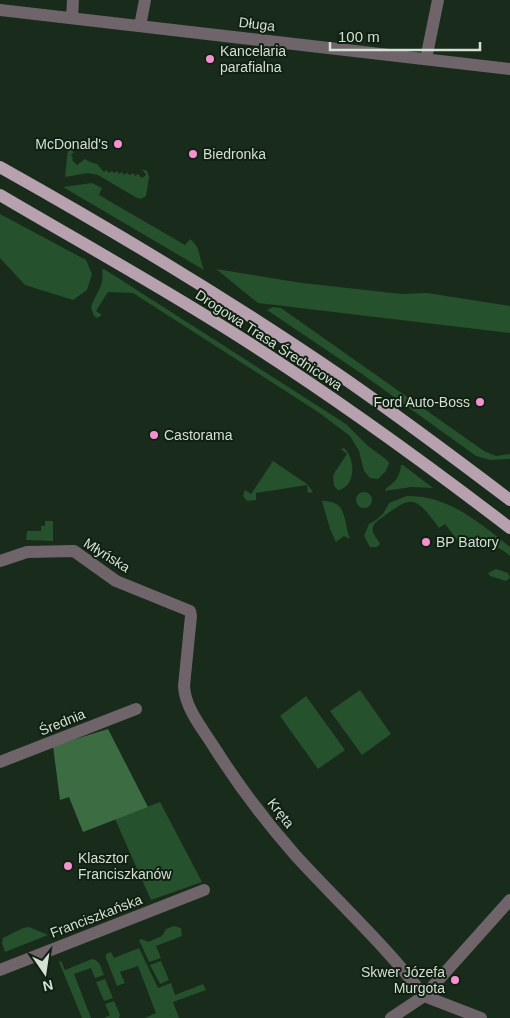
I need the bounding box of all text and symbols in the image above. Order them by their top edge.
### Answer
street label: Długa [238,14,276,34]
scale bar [330,20,480,52]
text: 100 m [338,28,380,45]
place label: Kancelaria parafialna [220,43,286,75]
marker: Kancelaria parafialna [204,53,216,65]
place label: McDonald's [35,136,108,152]
marker: McDonald's [112,138,124,150]
place label: Biedronka [203,146,266,162]
marker: Biedronka [187,148,199,160]
street label: Drogowa Trasa Średnicowa [193,286,346,394]
place label: Ford Auto-Boss [374,394,470,410]
marker: Ford Auto-Boss [474,396,486,408]
place label: Castorama [164,427,233,443]
marker: Castorama [148,429,160,441]
place label: BP Batory [436,534,499,550]
street label: Młyńska [81,535,133,575]
marker: BP Batory [420,536,432,548]
street label: Średnia [36,705,88,738]
street label: Kręta [264,795,298,831]
place label: Klasztor Franciszkanów [78,850,172,882]
marker: Klasztor Franciszkanów [62,860,74,872]
street label: Franciszkańska [48,891,144,941]
north arrow [20,948,70,998]
place label: Skwer Józefa Murgota [361,964,445,996]
marker: Skwer Józefa Murgota [449,974,461,986]
text: N [41,977,55,995]

